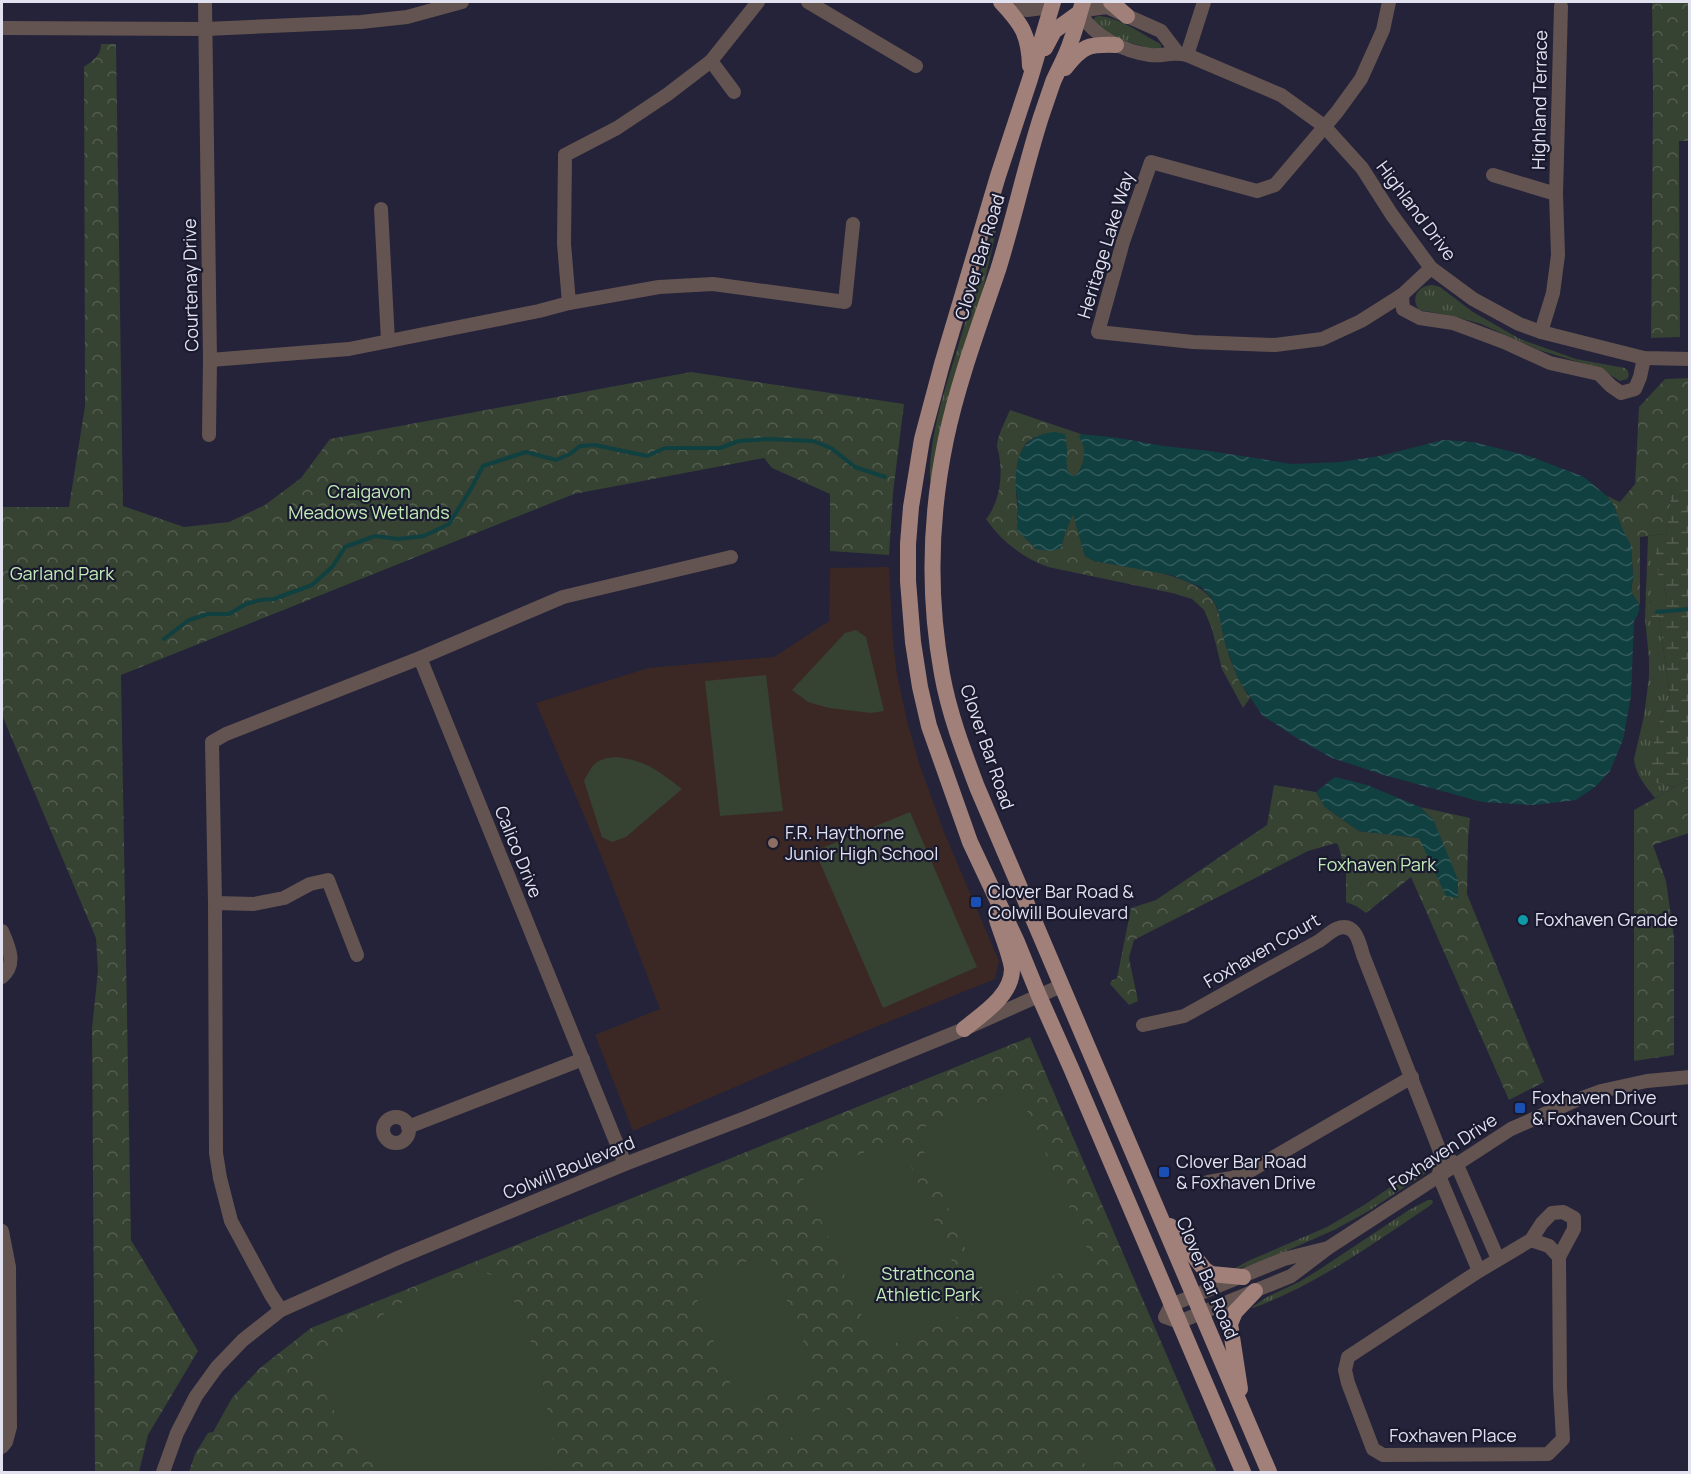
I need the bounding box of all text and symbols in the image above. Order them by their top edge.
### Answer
street label: Highland Terrace [1526,30,1552,170]
street label: Highland Drive [1371,156,1462,265]
street label: Heritage Lake Way [1071,168,1139,321]
street label: Clover Bar Road [948,191,1010,323]
street label: Courtenay Drive [177,218,203,352]
park label: Craigavon Meadows Wetlands [288,479,450,524]
park label: Garland Park [10,561,115,585]
street label: Clover Bar Road [955,681,1021,812]
street label: Calico Drive [490,802,548,901]
place label: F.R. Haythorne Junior High School [785,820,938,865]
marker: F.R. Haythorne Junior High School [766,836,780,850]
park label: Foxhaven Park [1318,852,1437,876]
place label: Clover Bar Road & Colwill Boulevard [988,879,1134,924]
marker: Clover Bar Road & Colwill Boulevard [969,895,983,909]
street label: Foxhaven Court [1199,907,1324,993]
place label: Foxhaven Grande [1535,907,1678,931]
marker: Foxhaven Grande [1516,913,1530,927]
place label: Foxhaven Drive & Foxhaven Court [1532,1085,1678,1130]
marker: Foxhaven Drive & Foxhaven Court [1513,1101,1527,1115]
street label: Foxhaven Drive [1384,1107,1501,1195]
street label: Colwill Boulevard [499,1130,638,1204]
place label: Clover Bar Road & Foxhaven Drive [1176,1149,1316,1194]
marker: Clover Bar Road & Foxhaven Drive [1157,1165,1171,1179]
street label: Clover Bar Road [1171,1213,1244,1342]
park label: Strathcona Athletic Park [876,1261,981,1306]
street label: Foxhaven Place [1389,1423,1517,1447]

